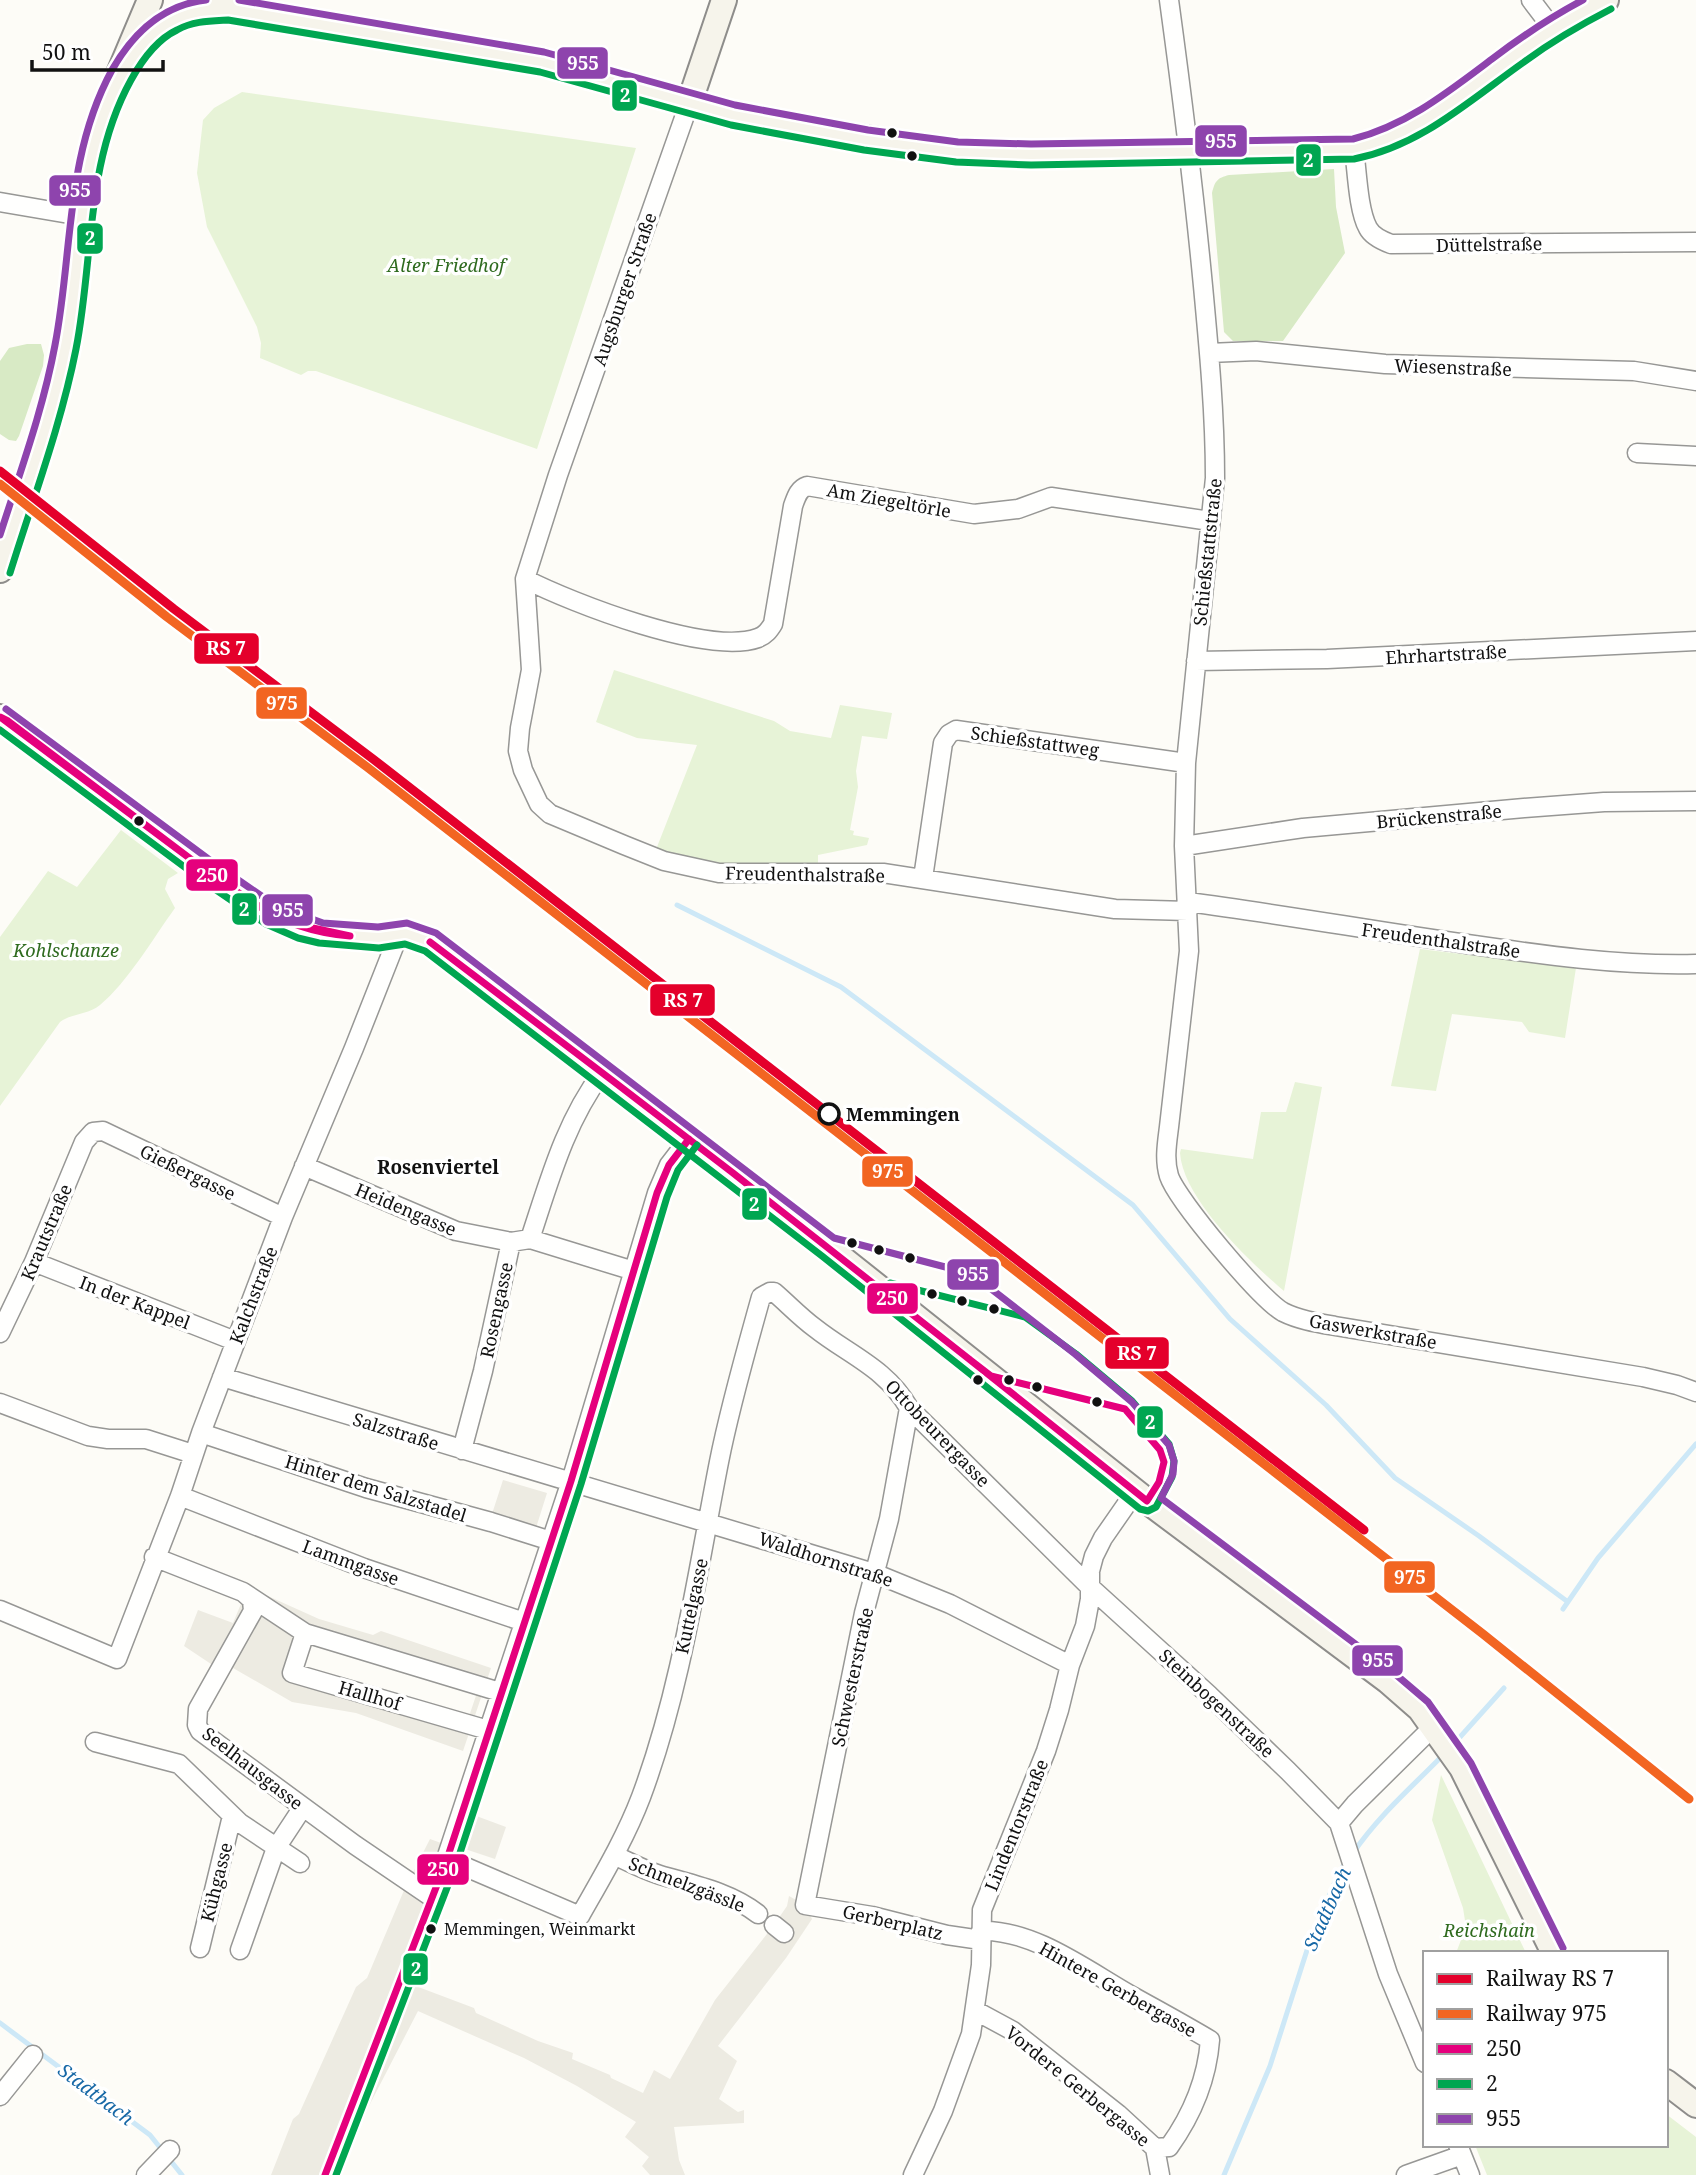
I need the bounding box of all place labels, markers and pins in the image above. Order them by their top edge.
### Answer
unlabelled marker [885,126,899,140]
unlabelled marker [905,149,919,163]
unlabelled marker [132,814,146,828]
place label: Memmingen [846,1102,960,1126]
marker: Memmingen [818,1103,840,1125]
unlabelled marker [845,1236,859,1250]
unlabelled marker [872,1243,886,1257]
unlabelled marker [903,1251,917,1265]
unlabelled marker [925,1287,939,1301]
unlabelled marker [955,1294,969,1308]
unlabelled marker [987,1302,1001,1316]
unlabelled marker [971,1373,985,1387]
unlabelled marker [1002,1373,1016,1387]
unlabelled marker [1030,1380,1044,1394]
unlabelled marker [1090,1395,1104,1409]
place label: Memmingen, Weinmarkt [444,1918,636,1940]
marker: Memmingen, Weinmarkt [424,1922,438,1936]

